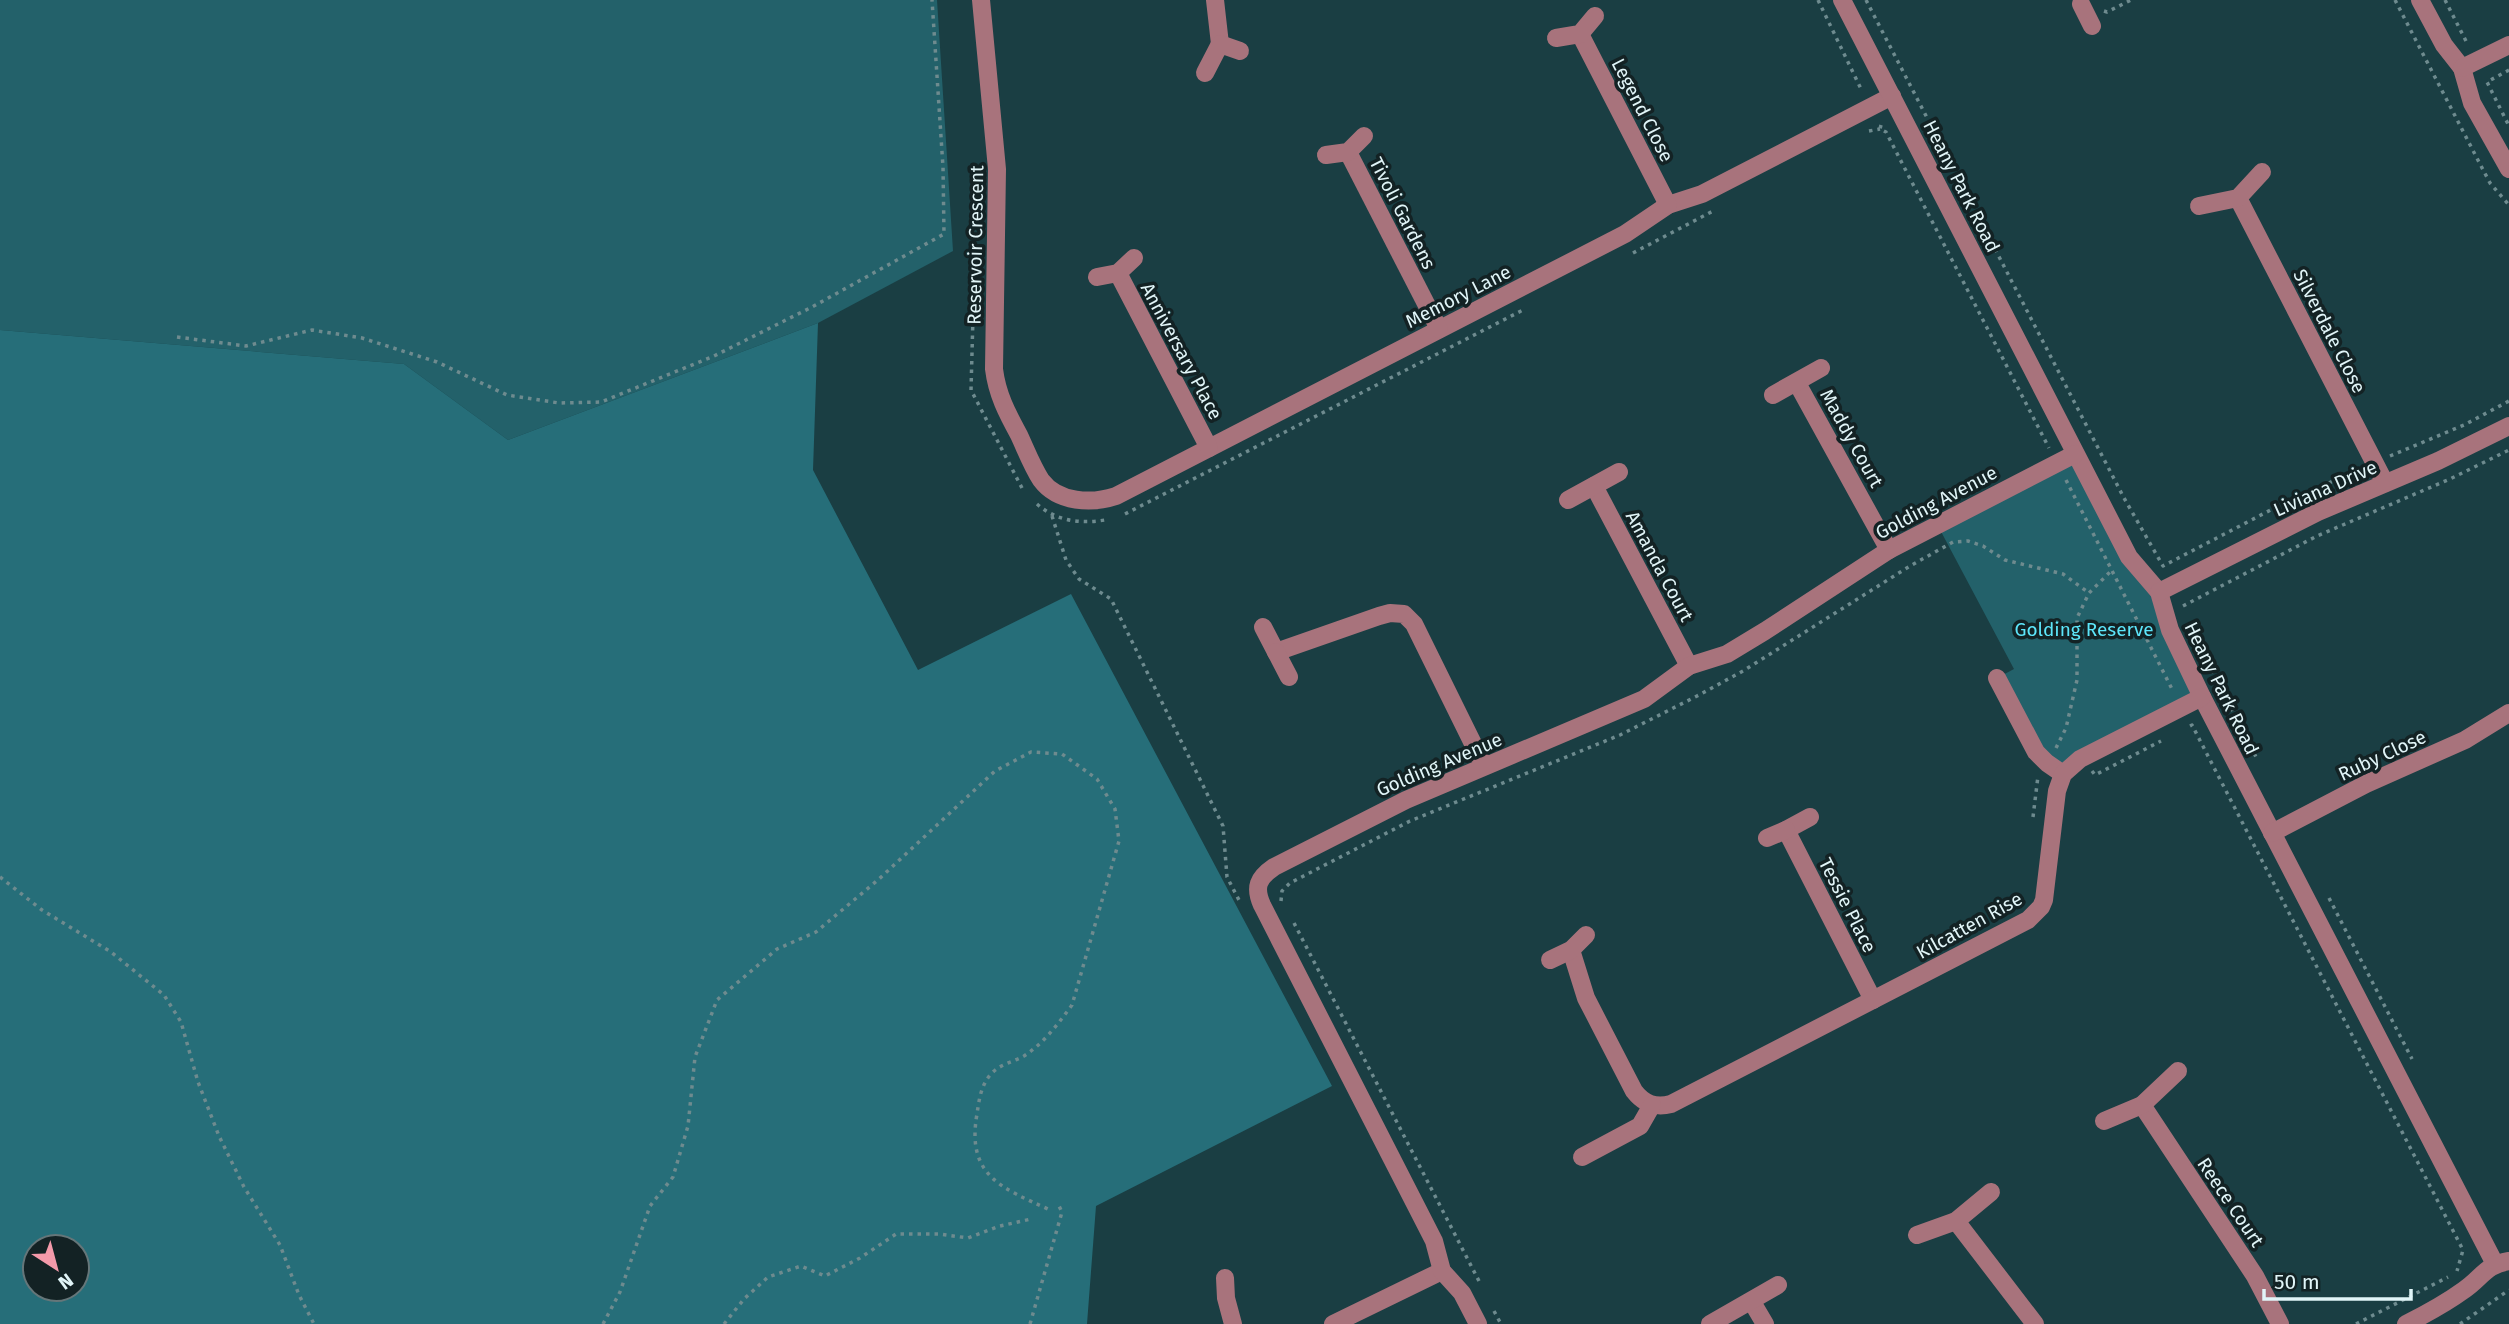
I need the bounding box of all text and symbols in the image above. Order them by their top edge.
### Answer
street label: Legend Close [1607,55,1678,166]
street label: Heany Park Road [1918,116,2005,256]
street label: Tivoli Gardens [1365,154,1441,273]
street label: Reservoir Crescent [963,165,988,325]
street label: Memory Lane [1402,260,1515,333]
street label: Silverdale Close [2288,265,2371,397]
street label: Anniversary Place [1136,279,1227,424]
street label: Maddy Court [1815,385,1888,492]
street label: Liviana Drive [2270,455,2381,522]
street label: Golding Avenue [1872,461,2001,544]
street label: Amanda Court [1621,507,1698,626]
park label: Golding Reserve [2014,618,2154,641]
street label: Heany Park Road [2179,618,2264,758]
street label: Ruby Close [2335,725,2430,786]
street label: Golding Avenue [1373,728,1506,801]
street label: Tessie Place [1814,854,1881,956]
street label: Kilcatten Rise [1912,887,2026,964]
street label: Reece Court [2192,1153,2269,1251]
north arrow [21,1233,91,1303]
scale bar [2264,1258,2411,1302]
text: N [54,1268,78,1294]
text: 50 m [2274,1269,2320,1295]

